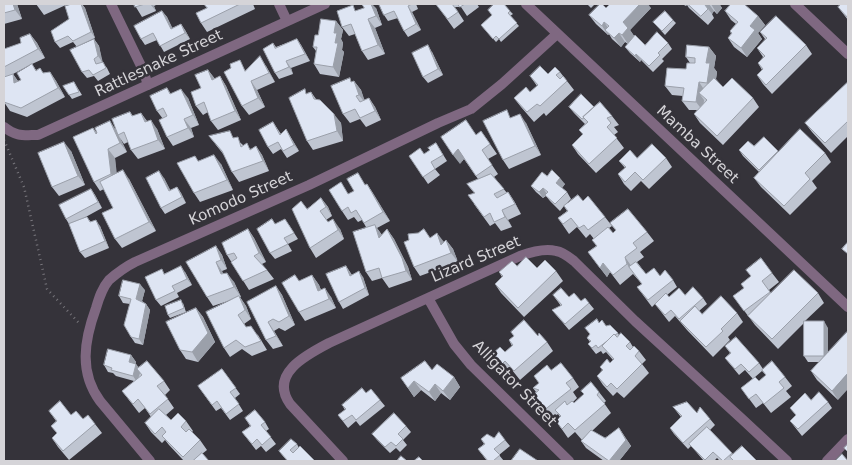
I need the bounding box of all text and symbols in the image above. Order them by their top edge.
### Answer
street label: Rattlesnake Street [92,27,226,101]
street label: Mamba Street [652,102,742,188]
street label: Komodo Street [187,168,295,230]
street label: Lizard Street [429,233,523,287]
street label: Alligator Street [468,337,560,431]

